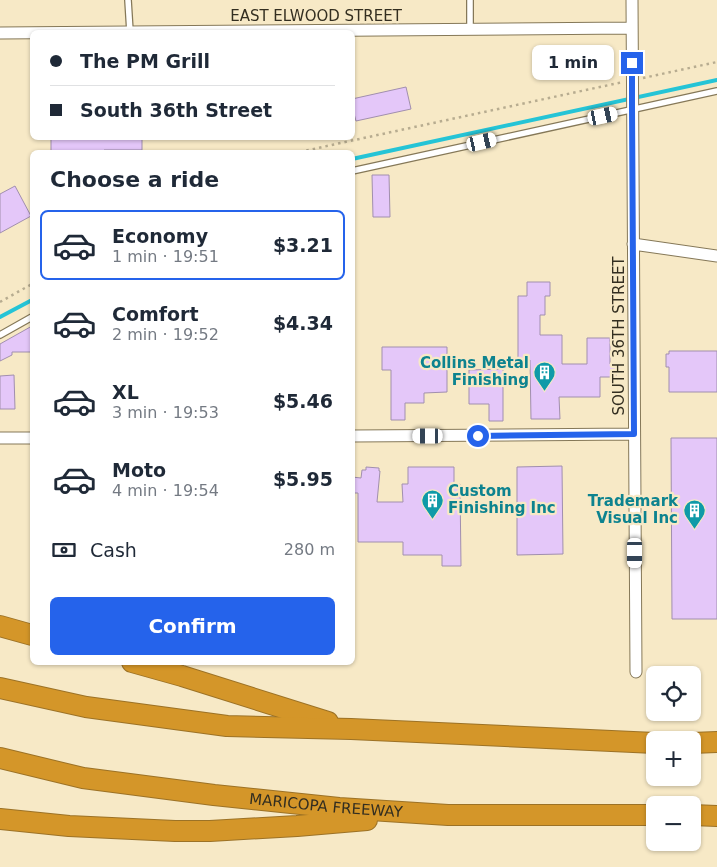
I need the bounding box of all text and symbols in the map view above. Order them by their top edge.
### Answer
street label: EAST ELWOOD STREET [230,7,403,25]
callout: 1 min [532,46,614,80]
text: The PM Grill [80,50,210,72]
route end [621,52,643,74]
text: 1 min [548,53,598,72]
text: South 36th Street [80,99,272,121]
car [586,106,619,126]
car [465,131,498,153]
text: Choose a ride [50,167,219,192]
icon: car [52,223,97,268]
text: Economy [112,225,208,247]
text: $3.21 [273,234,333,256]
text: 1 min · 19:51 [112,247,219,266]
street label: SOUTH 36TH STREET [610,256,628,416]
icon: car [52,301,97,346]
text: Comfort [112,303,199,325]
text: $4.34 [273,312,333,334]
text: 2 min · 19:52 [112,325,219,344]
place label: Collins Metal Finishing [420,354,529,389]
building icon: Collins Metal Finishing [533,360,557,391]
icon: car [52,379,97,424]
text: XL [112,381,139,403]
text: $5.46 [273,390,333,412]
text: 3 min · 19:53 [112,403,219,422]
route start [467,425,489,447]
car [413,429,443,444]
icon: car [52,457,97,502]
text: Moto [112,459,166,481]
text: $5.95 [273,468,333,490]
text: 4 min · 19:54 [112,481,219,500]
place label: Custom Finishing Inc [448,482,556,517]
building icon: Custom Finishing Inc [420,488,444,519]
place label: Trademark Visual Inc [588,492,679,527]
building icon: Trademark Visual Inc [682,498,706,529]
icon: cash [50,536,78,564]
car [627,538,642,568]
text: Cash [90,539,137,561]
text: 280 m [284,540,335,559]
button: Confirm [50,597,335,655]
map controls [646,666,701,851]
button: locate [646,666,701,721]
button: + [646,731,701,786]
street label: MARICOPA FREEWAY [248,790,404,821]
button: − [646,796,701,851]

